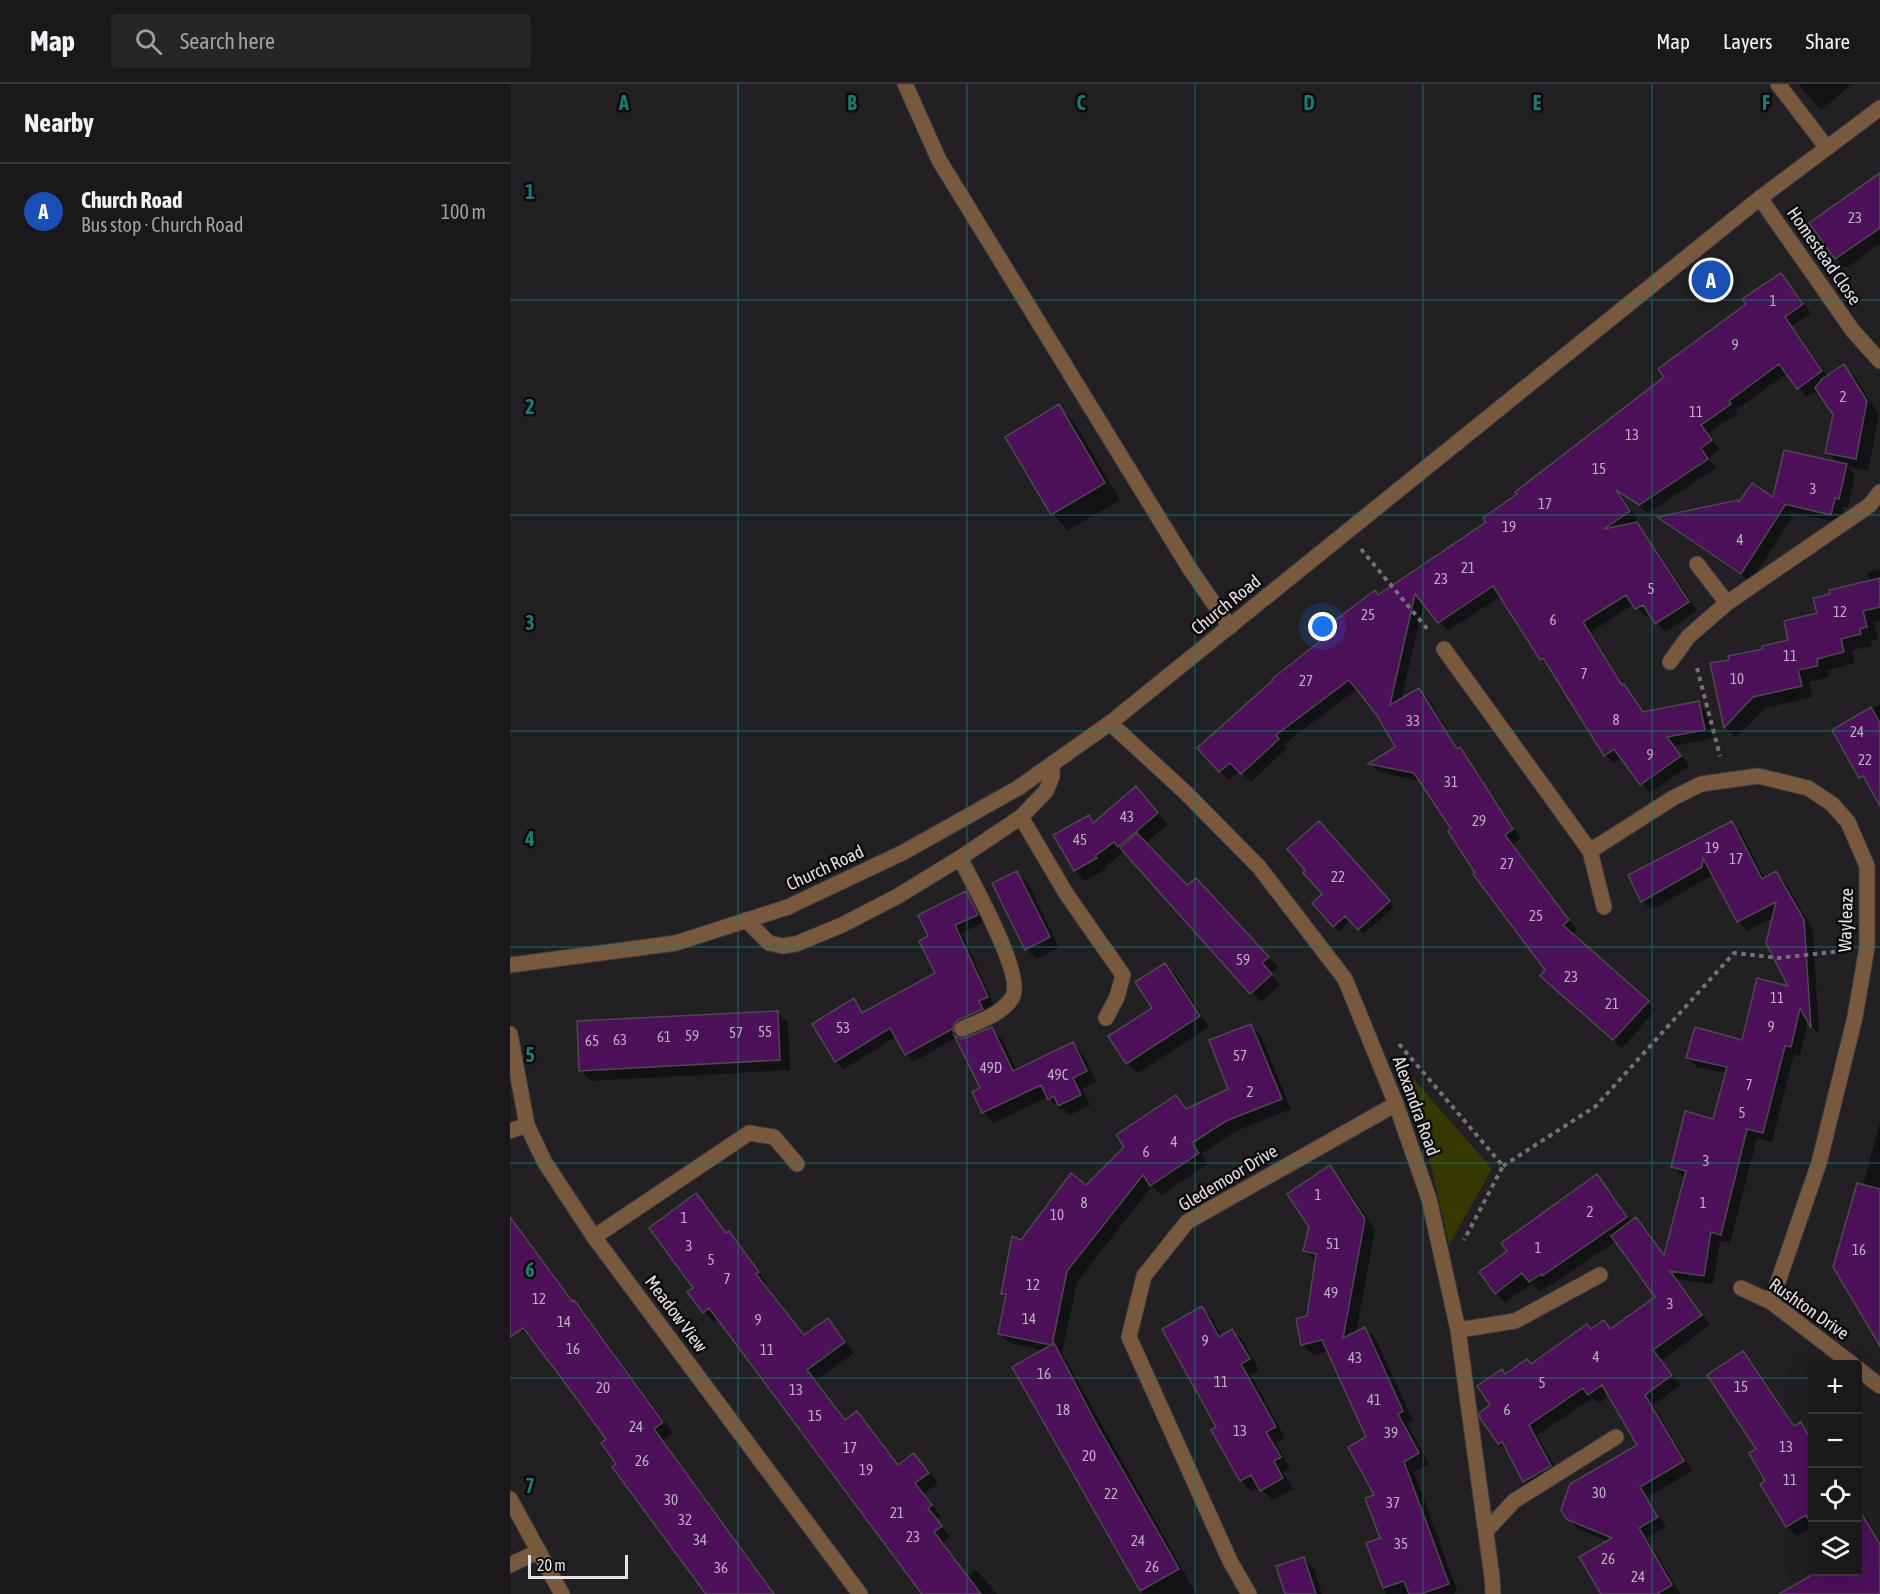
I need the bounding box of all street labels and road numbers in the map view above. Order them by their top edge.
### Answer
street label: Homestead Close [1783,203,1866,309]
street label: Church Road [1187,570,1265,639]
street label: Church Road [783,840,867,895]
street label: Wayleaze [1834,888,1857,952]
street label: Alexandra Road [1389,1053,1444,1159]
street label: Gledemoor Drive [1175,1140,1281,1215]
street label: Meadow View [641,1271,712,1356]
street label: Rushton Drive [1765,1273,1853,1344]

